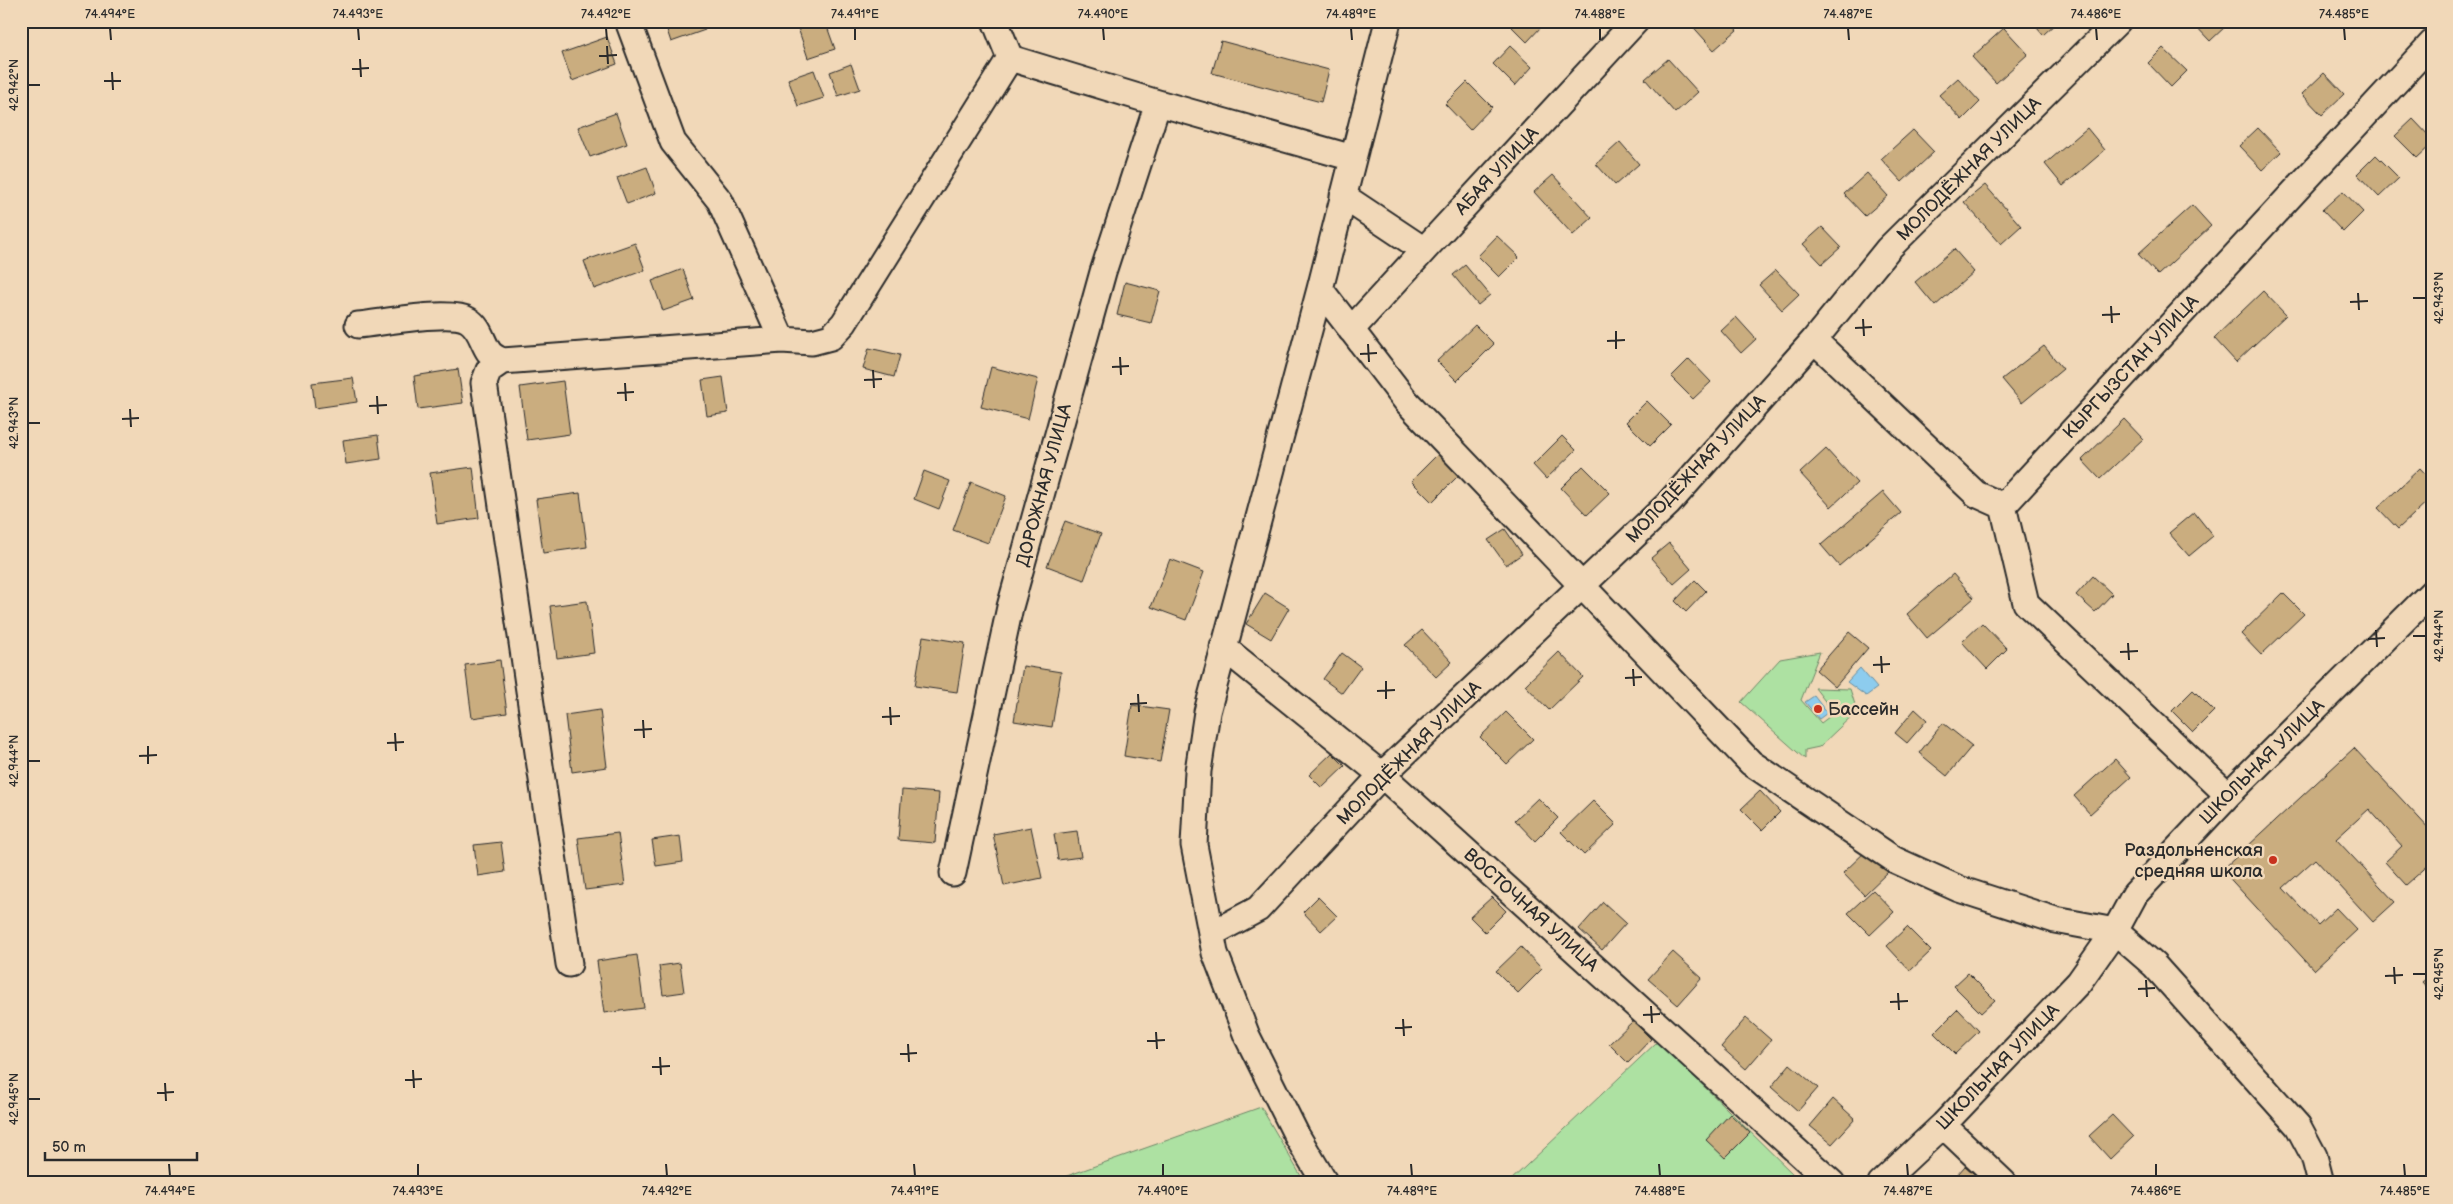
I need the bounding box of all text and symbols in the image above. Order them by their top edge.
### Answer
text: 74.494°E [85,7,135,22]
text: 74.493°E [333,7,383,22]
text: 74.492°E [581,7,631,22]
text: 74.491°E [831,7,879,22]
text: 74.490°E [1078,7,1128,22]
text: 74.489°E [1326,7,1376,22]
text: 74.488°E [1575,7,1625,22]
text: 74.487°E [1823,7,1873,22]
text: 74.486°E [2071,7,2121,22]
text: 74.485°E [2319,7,2369,22]
text: 42.942°N [7,59,22,111]
street label: МОЛОДЁЖНАЯ УЛИЦА [1892,92,2045,245]
street label: АБАЯ УЛИЦА [1450,122,1543,220]
text: 42.943°N [2432,272,2447,324]
street label: КЫРГЫЗСТАН УЛИЦА [2059,291,2203,443]
street label: МОЛОДЁЖНАЯ УЛИЦА [1621,390,1770,547]
text: 42.943°N [7,397,22,449]
street label: ДОРОЖНАЯ УЛИЦА [1012,401,1076,569]
text: 42.944°N [2432,610,2447,662]
street label: МОЛОДЁЖНАЯ УЛИЦА [1332,676,1485,829]
street label: ШКОЛЬНАЯ УЛИЦА [2195,695,2329,829]
place label: Бассейн [1828,699,1899,720]
marker: Бассейн [1812,703,1824,715]
text: 42.944°N [7,735,22,787]
place label: Раздольненская средняя школа [2124,840,2263,882]
street label: ВОСТОЧНАЯ УЛИЦА [1459,844,1603,976]
marker: Раздольненская средняя школа [2267,854,2279,866]
text: 42.945°N [2432,948,2447,1000]
street label: ШКОЛЬНАЯ УЛИЦА [1932,999,2064,1135]
text: 42.945°N [7,1073,22,1125]
scale bar [45,1129,198,1161]
text: 50 m [52,1138,86,1157]
text: 74.494°E [145,1184,195,1199]
text: 74.493°E [393,1184,443,1199]
text: 74.492°E [642,1184,692,1199]
text: 74.491°E [891,1184,939,1199]
text: 74.490°E [1138,1184,1188,1199]
text: 74.489°E [1387,1184,1437,1199]
text: 74.488°E [1635,1184,1685,1199]
text: 74.487°E [1883,1184,1933,1199]
text: 74.486°E [2131,1184,2181,1199]
text: 74.485°E [2380,1184,2430,1199]

